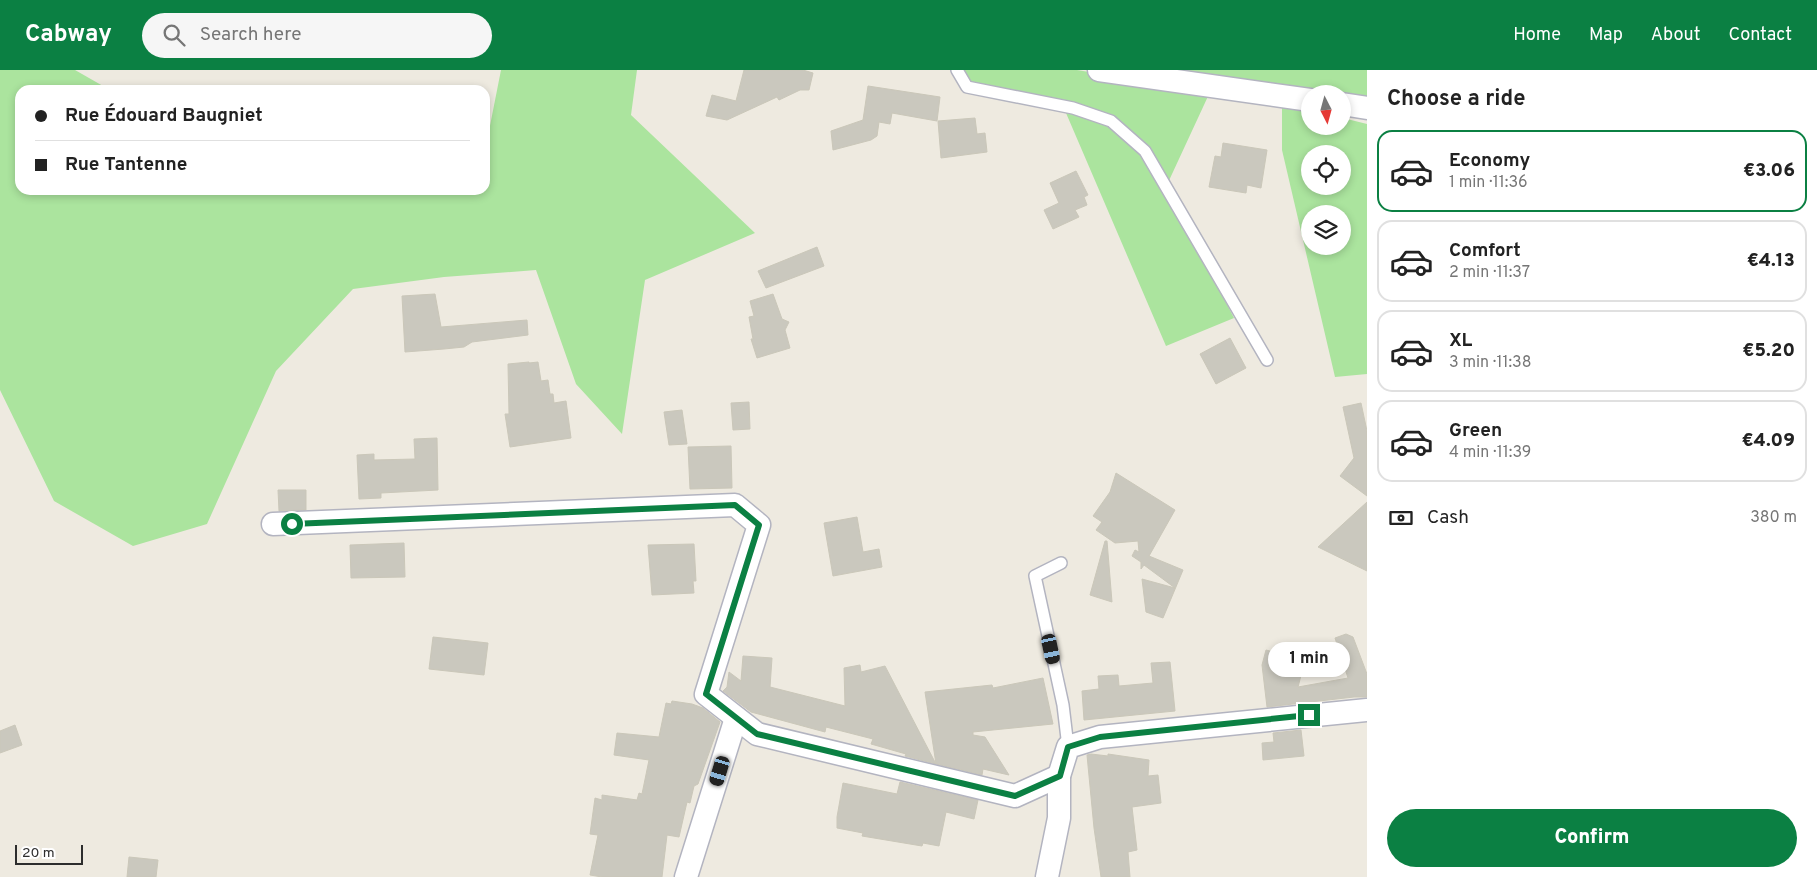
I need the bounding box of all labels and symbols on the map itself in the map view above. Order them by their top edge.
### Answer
north arrow [1301,85,1351,135]
route start [281,513,303,535]
car [1040,633,1061,665]
callout: 1 min [1268,642,1350,678]
route end [1298,704,1320,726]
car [708,754,731,788]
scale bar [15,842,82,865]

